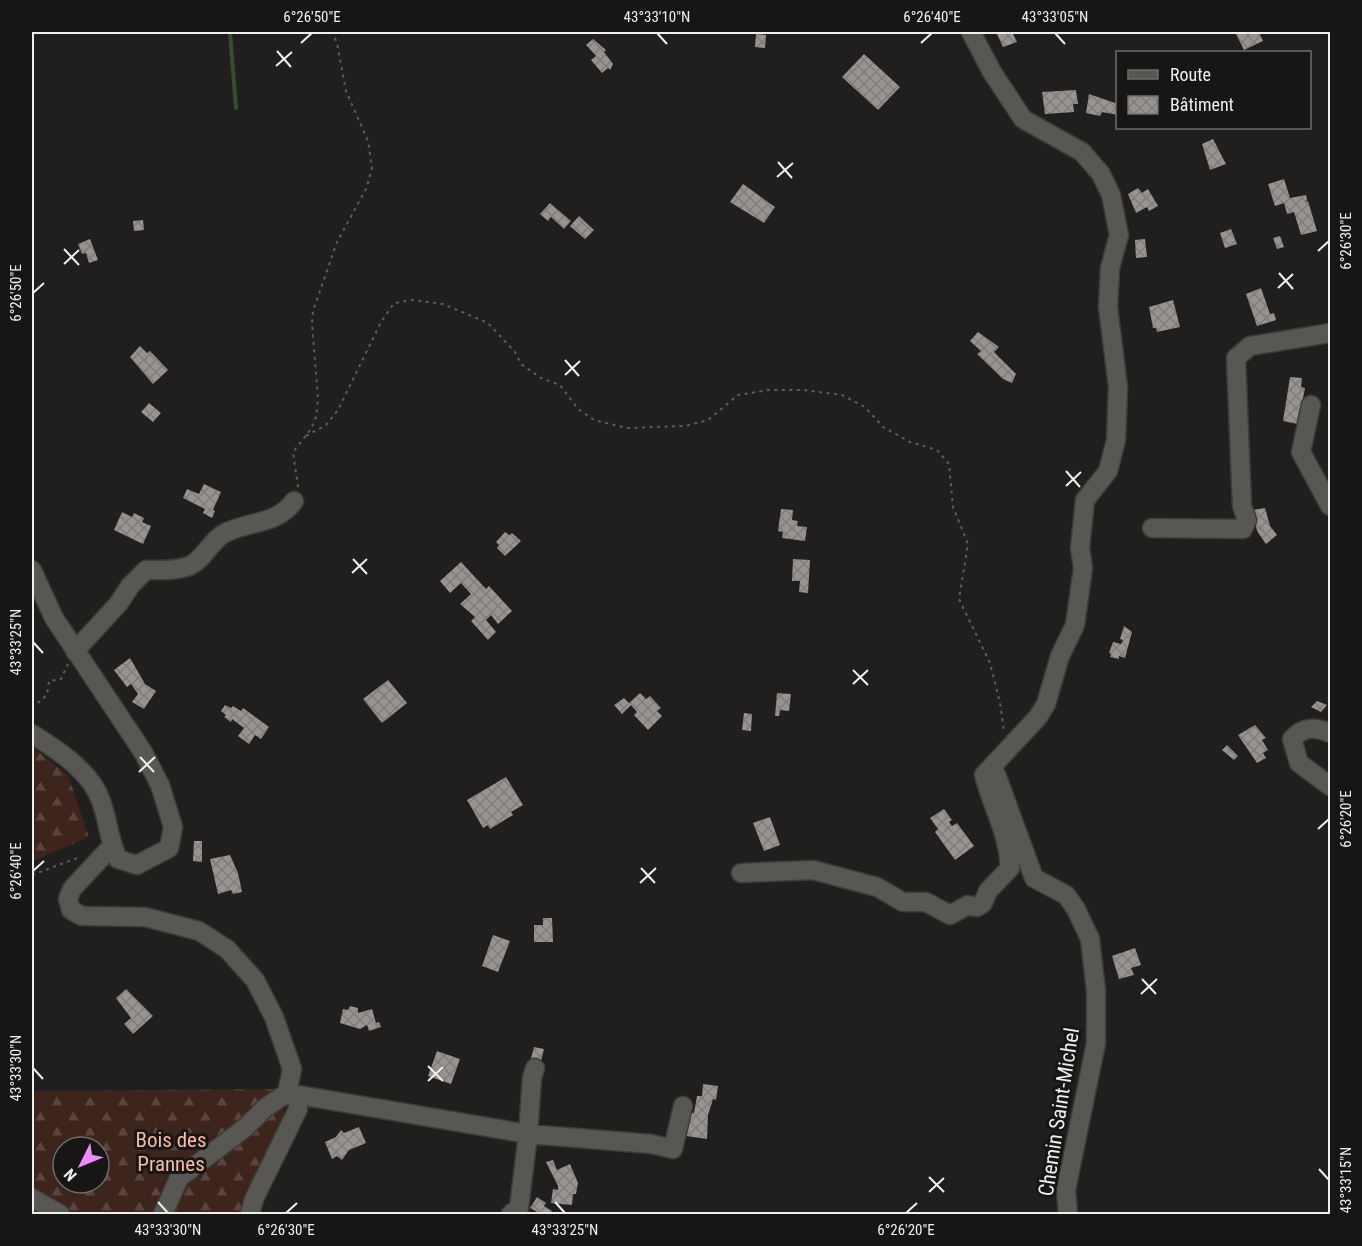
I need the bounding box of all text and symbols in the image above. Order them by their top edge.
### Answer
text: 6°26'50"E [283,8,341,26]
text: 43°33'10"N [624,8,690,26]
text: 6°26'40"E [903,8,961,26]
text: 43°33'05"N [1022,8,1088,26]
legend [1116,51,1311,129]
text: Route [1170,64,1211,85]
text: Bâtiment [1170,94,1234,115]
text: 6°26'30"E [1337,212,1355,270]
text: 6°26'50"E [7,264,25,322]
text: 43°33'25"N [7,609,25,675]
text: 6°26'20"E [1337,790,1355,848]
text: 6°26'40"E [7,842,25,900]
street label: Chemin Saint-Michel [1034,1026,1084,1198]
text: 43°33'30"N [7,1035,25,1101]
park label: Bois des Prannes [135,1128,207,1176]
north arrow [51,1135,111,1195]
text: 43°33'15"N [1337,1147,1355,1213]
text: N [60,1165,81,1185]
text: 43°33'30"N [135,1221,201,1239]
text: 6°26'30"E [257,1221,315,1239]
text: 43°33'25"N [532,1221,598,1239]
text: 6°26'20"E [877,1221,935,1239]

